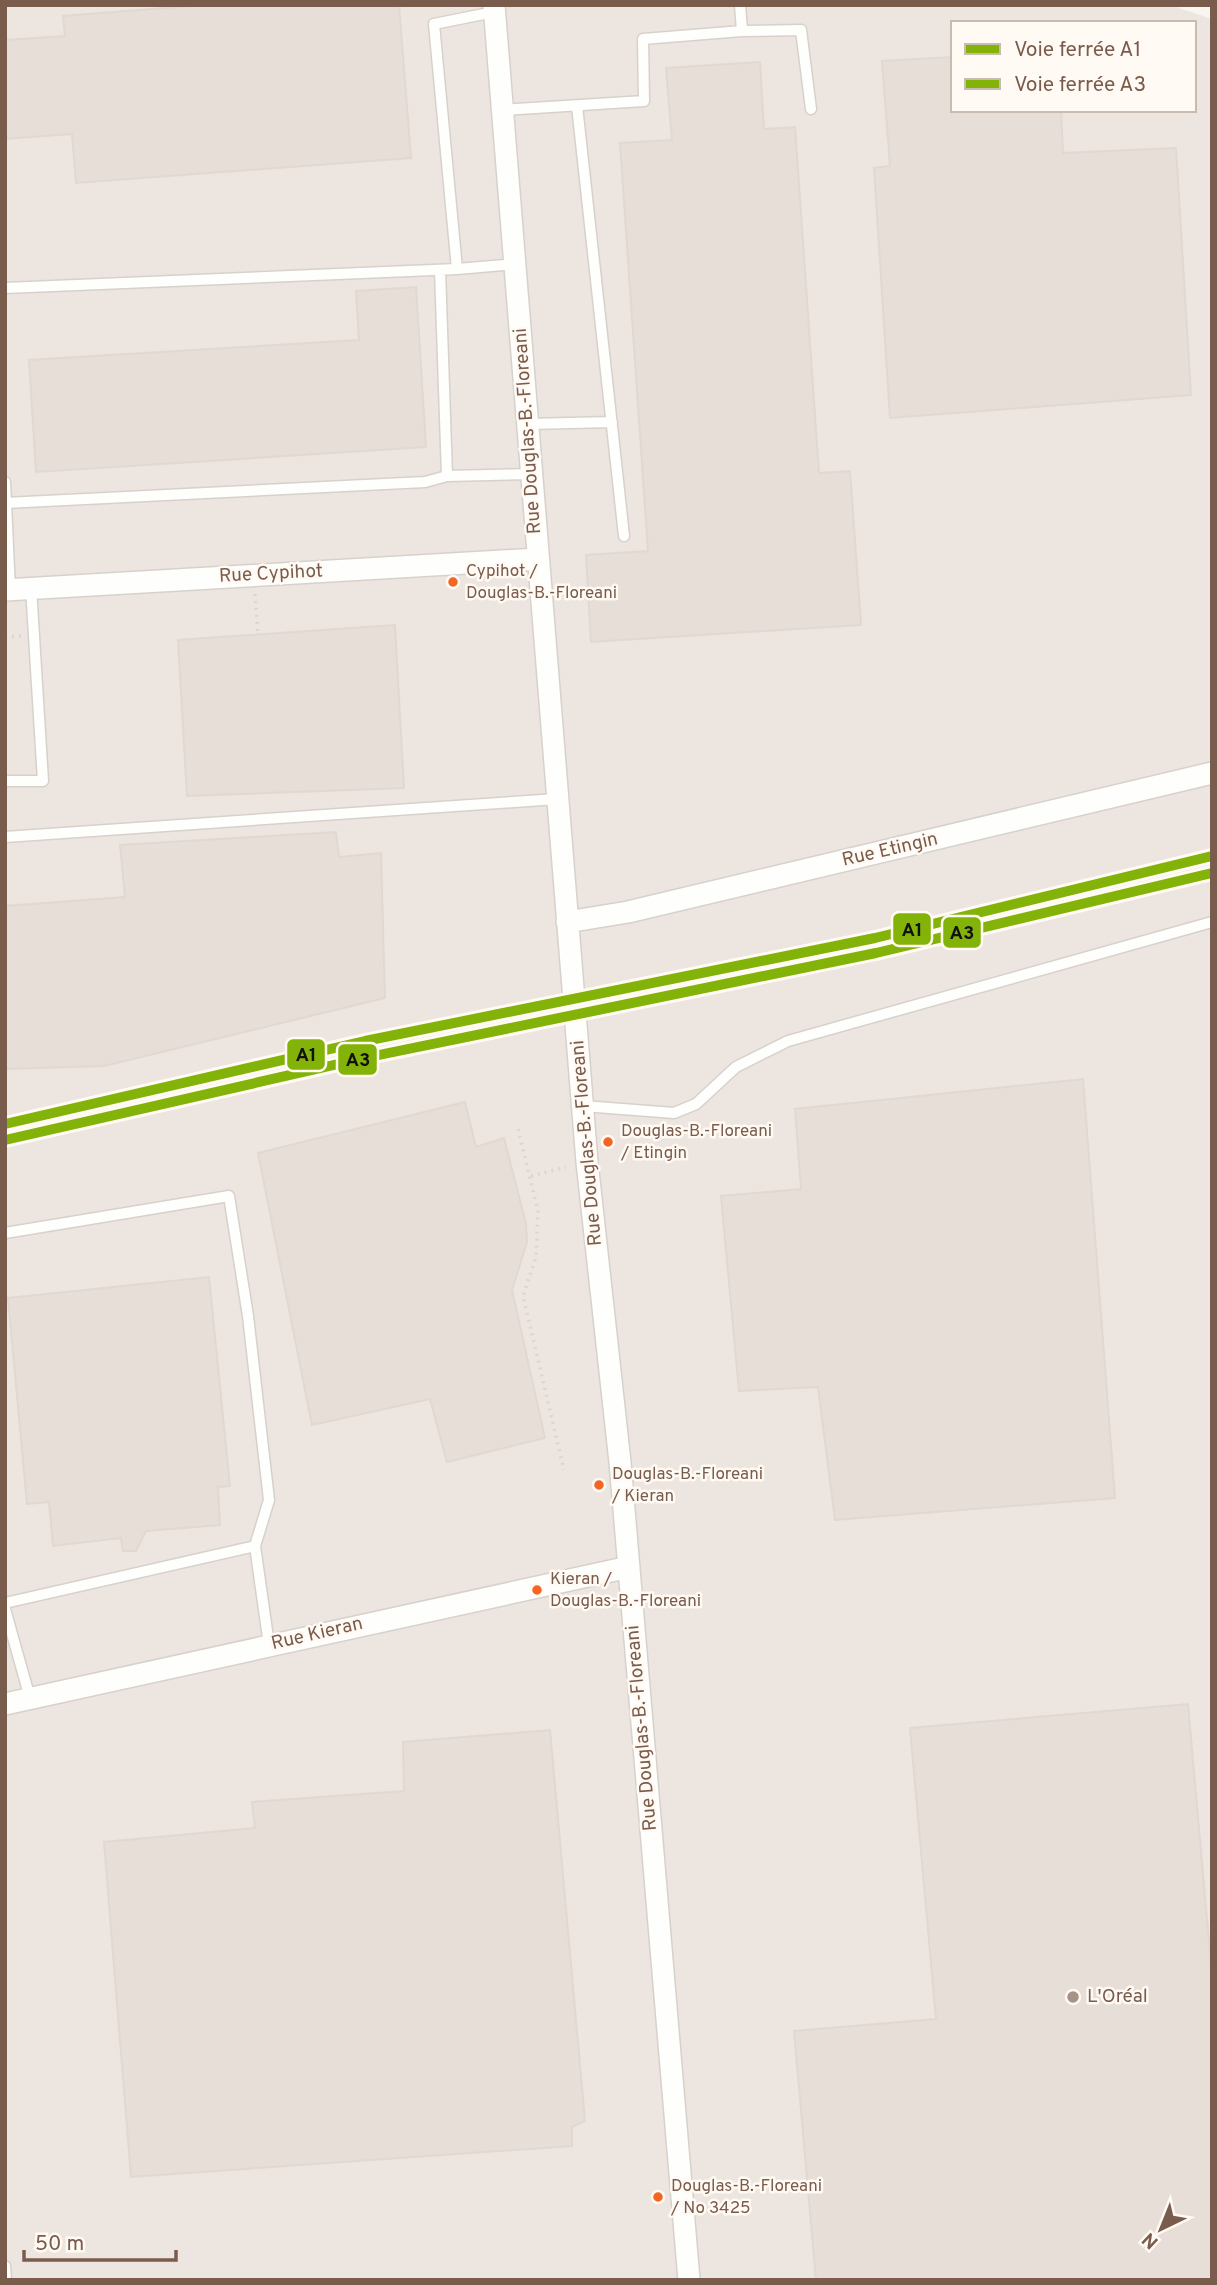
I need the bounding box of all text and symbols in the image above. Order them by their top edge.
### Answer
legend [951,21,1196,112]
text: Voie ferrée A1 [1014,37,1141,64]
text: Voie ferrée A3 [1014,72,1146,99]
street label: Rue Douglas-B.-Floreani [509,327,547,535]
street label: Rue Cypihot [218,559,324,589]
place label: Cypihot / Douglas-B.-Floreani [466,561,617,605]
marker: Cypihot / Douglas-B.-Floreani [446,575,460,589]
street label: Rue Etingin [840,827,940,873]
line badge: A1 [892,912,932,946]
line badge: A3 [942,916,982,949]
text: A1 [901,919,923,943]
text: A3 [949,922,975,946]
line badge: A1 [286,1038,326,1071]
street label: Rue Douglas-B.-Floreani [566,1039,608,1247]
line badge: A3 [337,1043,378,1076]
text: A1 [295,1044,317,1068]
text: A3 [345,1049,371,1073]
place label: Douglas-B.-Floreani / Etingin [620,1121,772,1165]
marker: Douglas-B.-Floreani / Etingin [601,1135,615,1149]
place label: Douglas-B.-Floreani / Kieran [611,1464,763,1508]
marker: Douglas-B.-Floreani / Kieran [592,1478,606,1492]
place label: Kieran / Douglas-B.-Floreani [550,1569,701,1613]
marker: Kieran / Douglas-B.-Floreani [530,1583,544,1597]
street label: Rue Kieran [269,1612,365,1656]
street label: Rue Douglas-B.-Floreani [621,1624,663,1832]
place label: L'Oréal [1087,1985,1148,2009]
marker: L'Oréal [1065,1989,1081,2005]
place label: Douglas-B.-Floreani / No 3425 [670,2176,822,2220]
marker: Douglas-B.-Floreani / No 3425 [651,2190,665,2204]
north arrow [1126,2194,1196,2264]
scale bar [24,2218,177,2262]
text: N [1138,2227,1164,2253]
text: 50 m [35,2231,84,2258]

